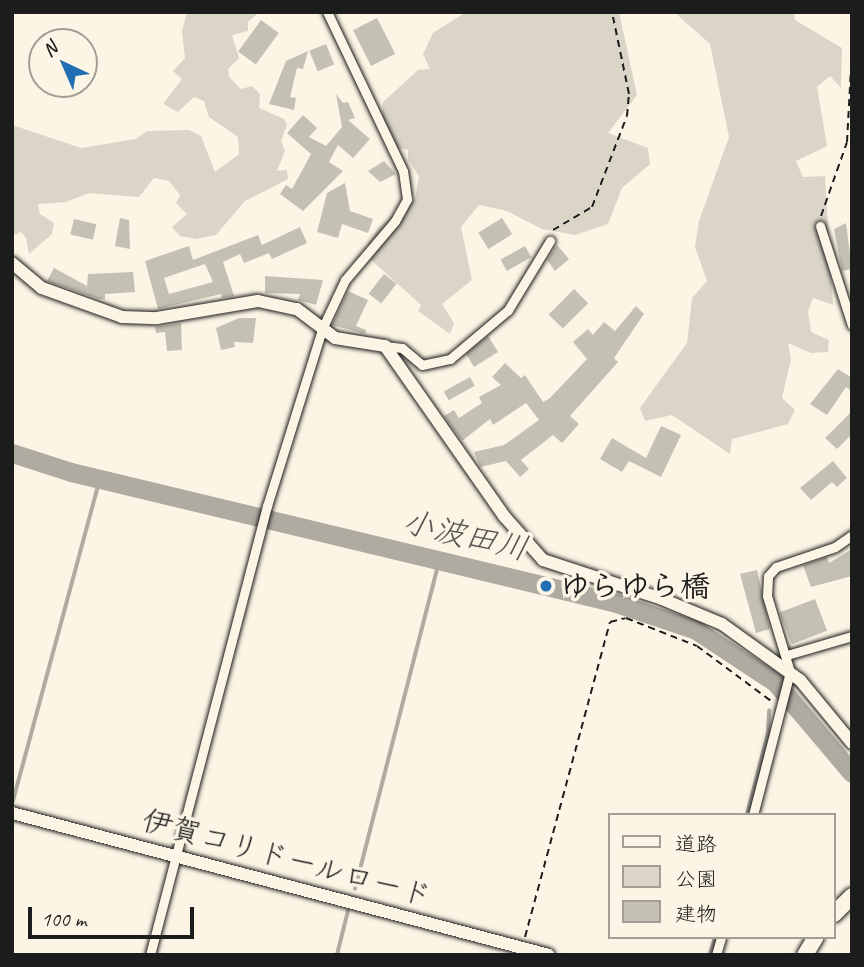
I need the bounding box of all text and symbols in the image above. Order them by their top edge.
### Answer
north arrow [28,28,98,98]
text: N [37,37,62,62]
water label: 小波田川 [398,503,532,569]
place label: ゆらゆら橋 [560,568,710,604]
marker: ゆらゆら橋 [538,578,554,594]
street label: 伊賀コリドールロード [137,802,437,914]
legend [608,813,836,939]
text: 道路 [675,831,717,857]
text: 公園 [675,866,717,892]
scale bar [32,894,198,938]
text: 建物 [675,901,717,927]
text: 100 m [41,906,86,932]

